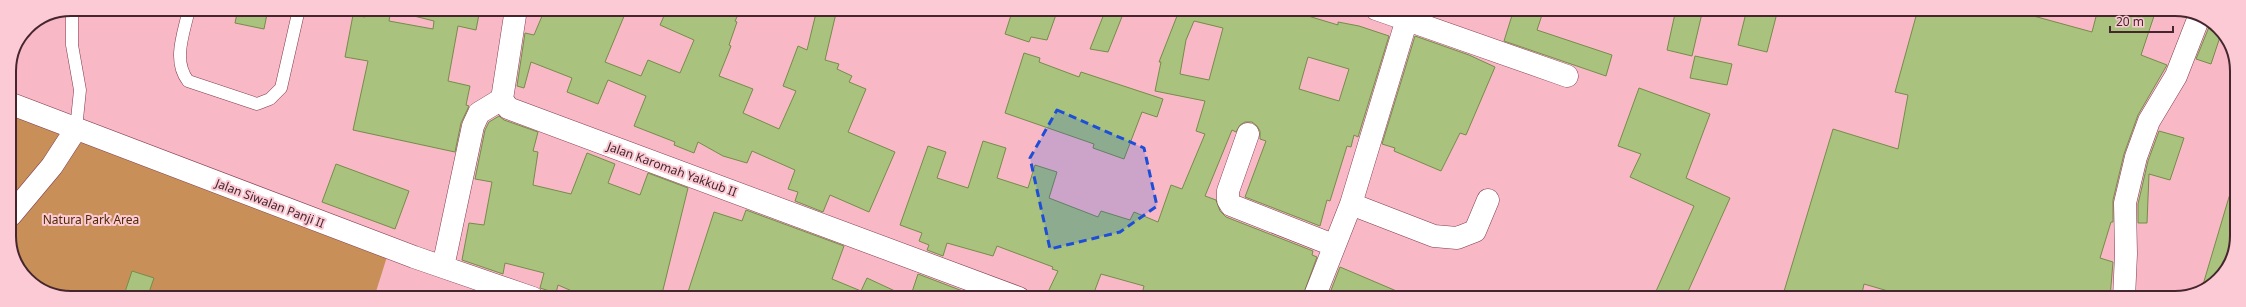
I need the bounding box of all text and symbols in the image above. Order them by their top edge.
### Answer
scale bar [2110,8,2173,34]
text: 20 m [2116,13,2144,30]
street label: Jalan Karomah Yakkub II [604,137,739,200]
street label: Jalan Siwalan Panji II [212,174,327,232]
park label: Natura Park Area [43,211,139,228]

